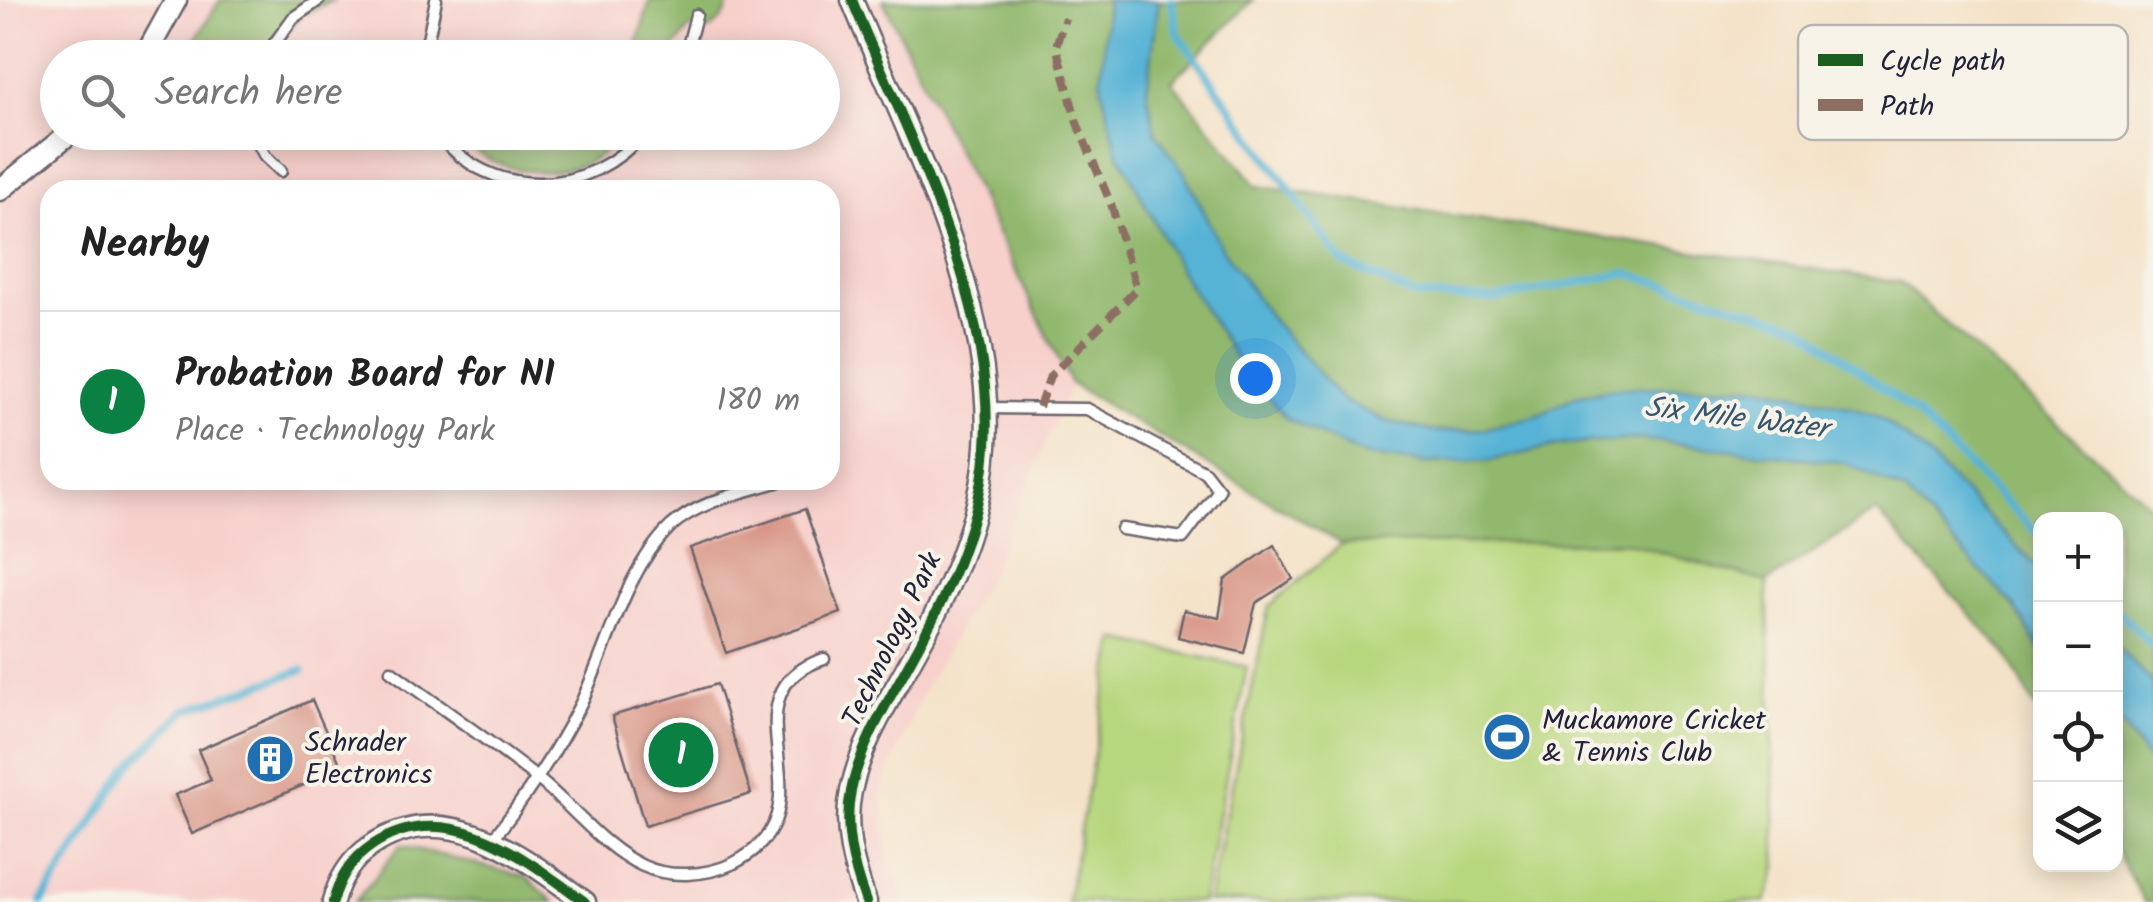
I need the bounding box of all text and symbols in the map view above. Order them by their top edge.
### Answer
legend [1798,25,2128,140]
search box [40,40,840,150]
text: Cycle path [1880,40,2005,85]
text: Search here [155,65,342,125]
icon: search [75,68,130,123]
text: Path [1880,85,1934,130]
text: Nearby [80,212,209,279]
text: Probation Board for NI [175,346,555,406]
your location [1230,353,1281,404]
text: 1 [108,376,117,427]
text: 180 m [716,376,800,427]
water label: Six Mile Water [1642,384,1836,455]
text: Place · Technology Park [175,406,495,457]
map controls [2033,512,2123,872]
button: + [2033,512,2123,602]
street label: Technology Park [831,544,955,736]
button: − [2033,602,2123,692]
button: locate [2033,692,2123,782]
place label: Muckamore Cricket & Tennis Club [1542,699,1767,776]
sports icon: Muckamore Cricket & Tennis Club [1481,711,1533,763]
pin: 1 [648,718,714,792]
place label: Schrader Electronics [305,721,432,798]
building icon: Schrader Electronics [244,733,296,785]
button: layers [2033,782,2123,872]

